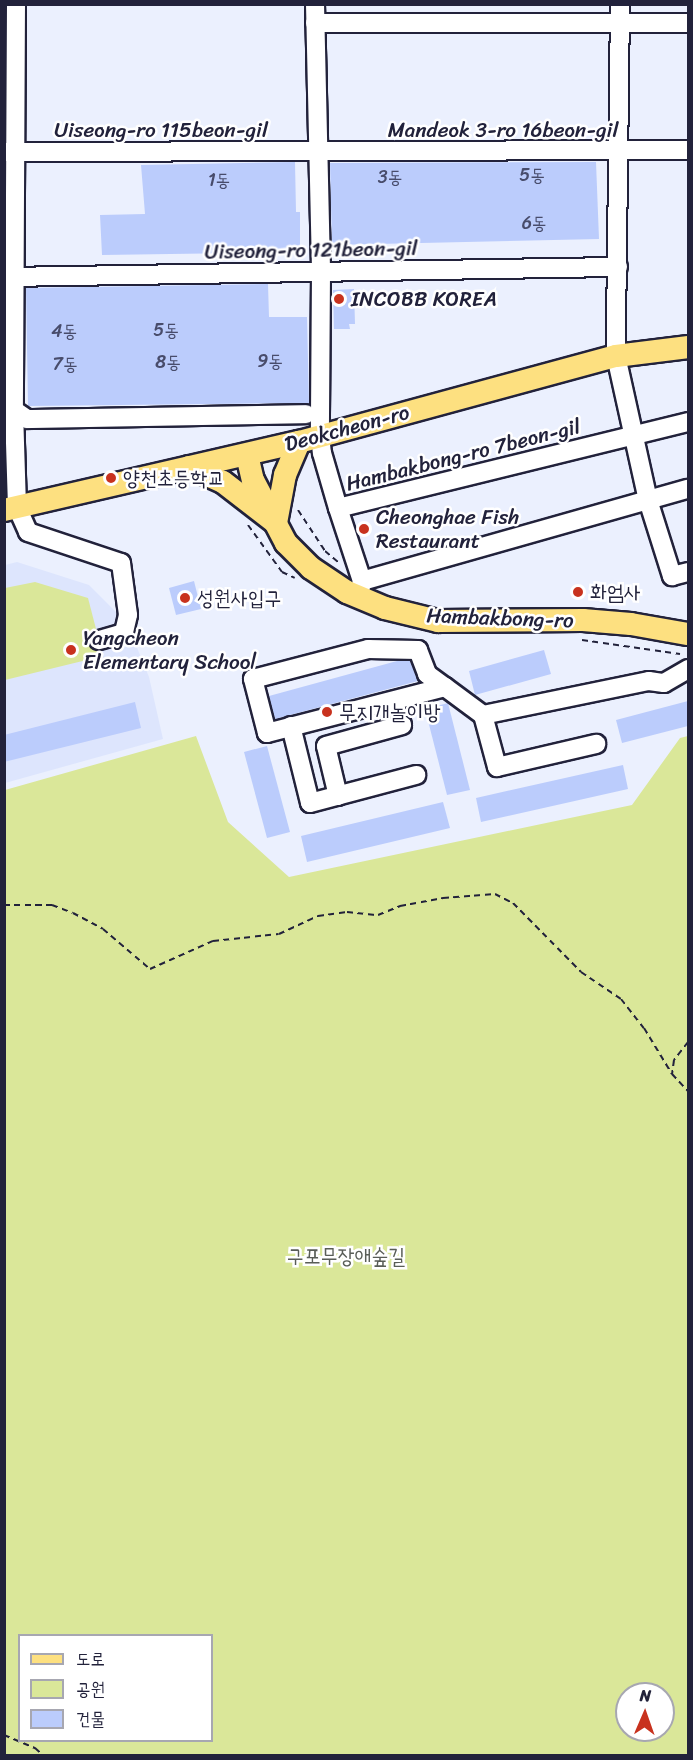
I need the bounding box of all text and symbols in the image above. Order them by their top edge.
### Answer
street label: Uiseong-ro 115beon-gil [54,117,268,143]
street label: Mandeok 3-ro 16beon-gil [387,117,619,143]
house number: 5동 [519,164,545,186]
house number: 3동 [378,166,402,188]
house number: 1동 [208,169,230,191]
house number: 6동 [522,212,546,234]
street label: Uiseong-ro 121beon-gil [204,236,418,264]
place label: INCOBB KOREA [351,286,497,312]
marker: INCOBB KOREA [332,292,346,306]
house number: 5동 [153,319,179,341]
house number: 4동 [51,320,77,342]
house number: 9동 [257,350,283,372]
house number: 8동 [155,351,181,373]
house number: 7동 [53,353,77,375]
street label: Deokcheon-ro [282,399,412,457]
street label: Hambakbong-ro 7beon-gil [343,414,583,496]
place label: 양천초등학교 [123,465,224,491]
marker: 양천초등학교 [104,471,118,485]
place label: Cheonghae Fish Restaurant [376,504,519,554]
marker: Cheonghae Fish Restaurant [357,522,371,536]
place label: 화엄사 [590,579,641,605]
place label: 성원사입구 [197,585,281,611]
marker: 화엄사 [571,585,585,599]
marker: 성원사입구 [178,591,192,605]
street label: Hambakbong-ro [426,603,574,633]
place label: Yangcheon Elementary School [83,625,256,675]
marker: Yangcheon Elementary School [64,643,78,657]
place label: 무지개놀이방 [339,699,440,725]
marker: 무지개놀이방 [320,705,334,719]
park label: 구포무장애숲길 [287,1243,405,1269]
legend [18,1634,213,1742]
text: 도로 [76,1643,105,1675]
text: 공원 [76,1673,105,1705]
text: N [640,1681,652,1710]
north arrow [615,1682,675,1742]
text: 건물 [76,1703,105,1735]

